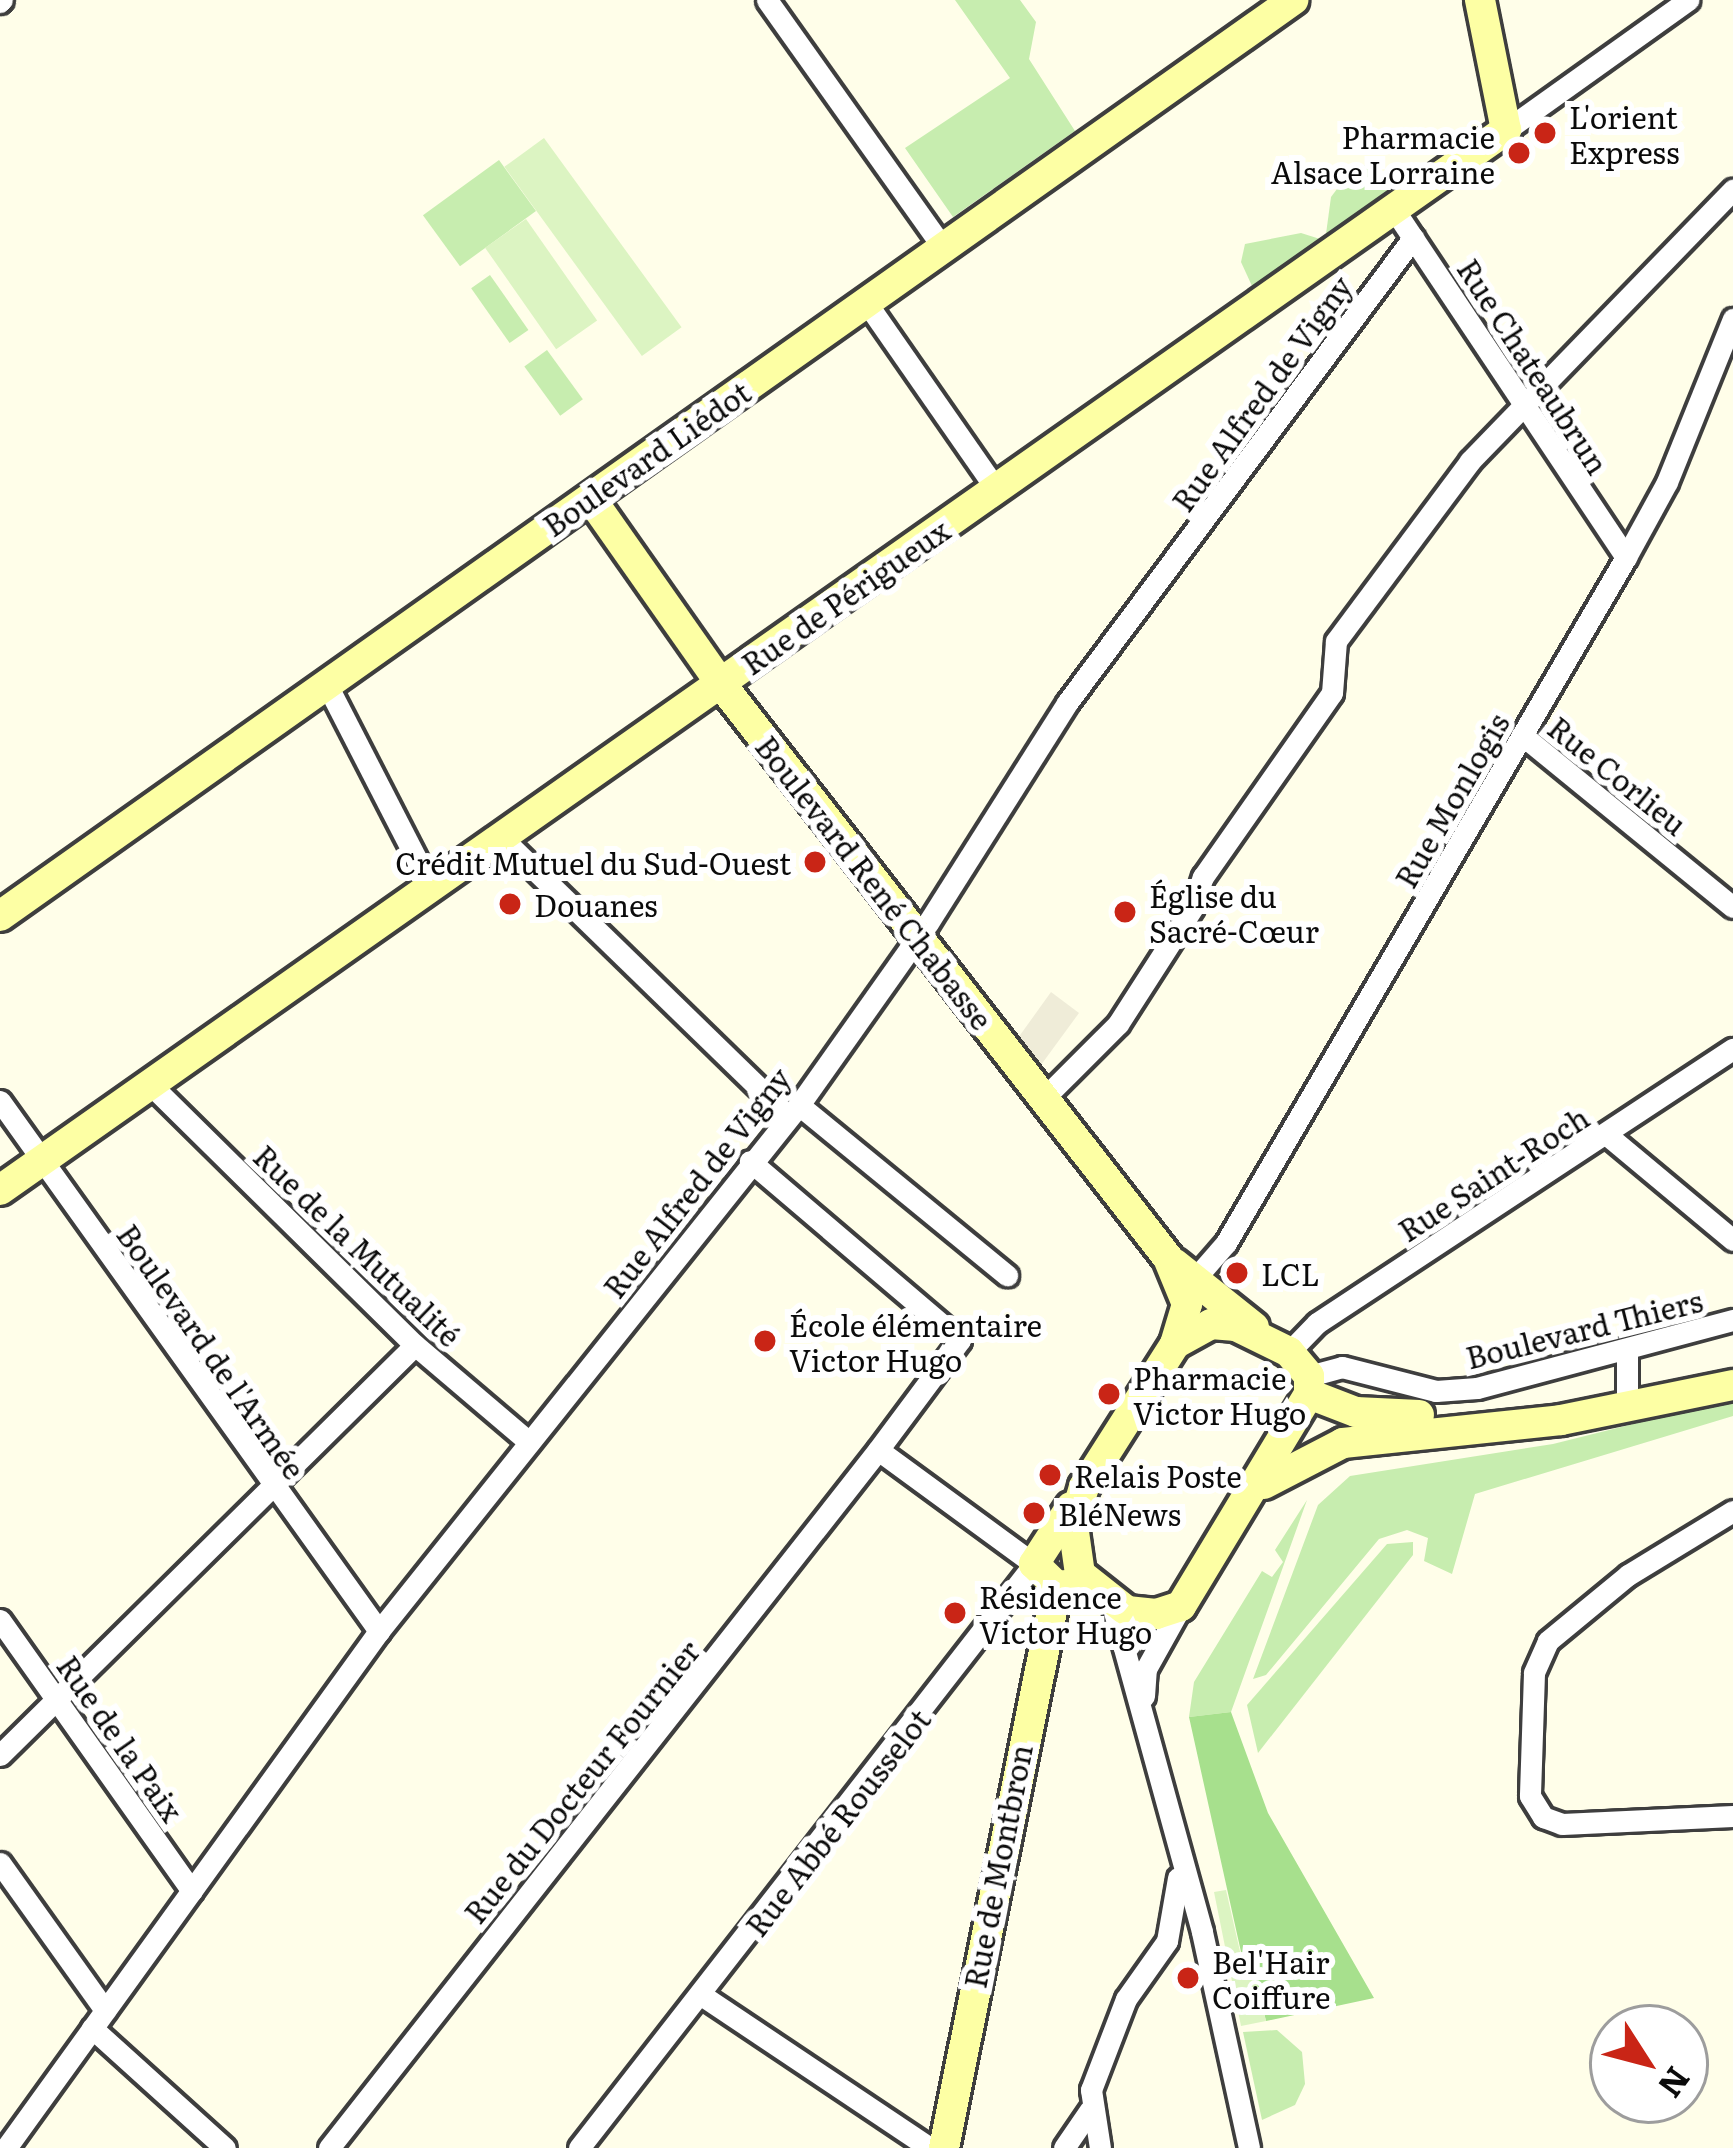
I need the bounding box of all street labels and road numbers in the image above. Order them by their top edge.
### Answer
street label: Rue Chateaubrun [1451,252,1617,480]
street label: Rue Alfred de Vigny [1164,268,1358,518]
street label: Boulevard Liédot [536,373,756,543]
street label: Rue de Périgueux [734,511,956,681]
street label: Rue Monlogis [1387,706,1515,894]
street label: Rue Corlieu [1542,708,1694,842]
street label: Boulevard René Chabasse [749,728,1001,1036]
street label: Rue Alfred de Vigny [595,1060,797,1304]
street label: Rue Saint-Roch [1391,1098,1595,1248]
street label: Rue de la Mutualité [247,1137,469,1353]
street label: Boulevard de l'Armée [111,1217,313,1485]
street label: Boulevard Thiers [1462,1281,1706,1375]
street label: Rue du Docteur Fournier [456,1632,706,1930]
street label: Rue de la Paix [51,1648,191,1828]
street label: Rue Abbé Rousselot [737,1701,937,1943]
street label: Rue de Montbron [956,1741,1038,1991]

